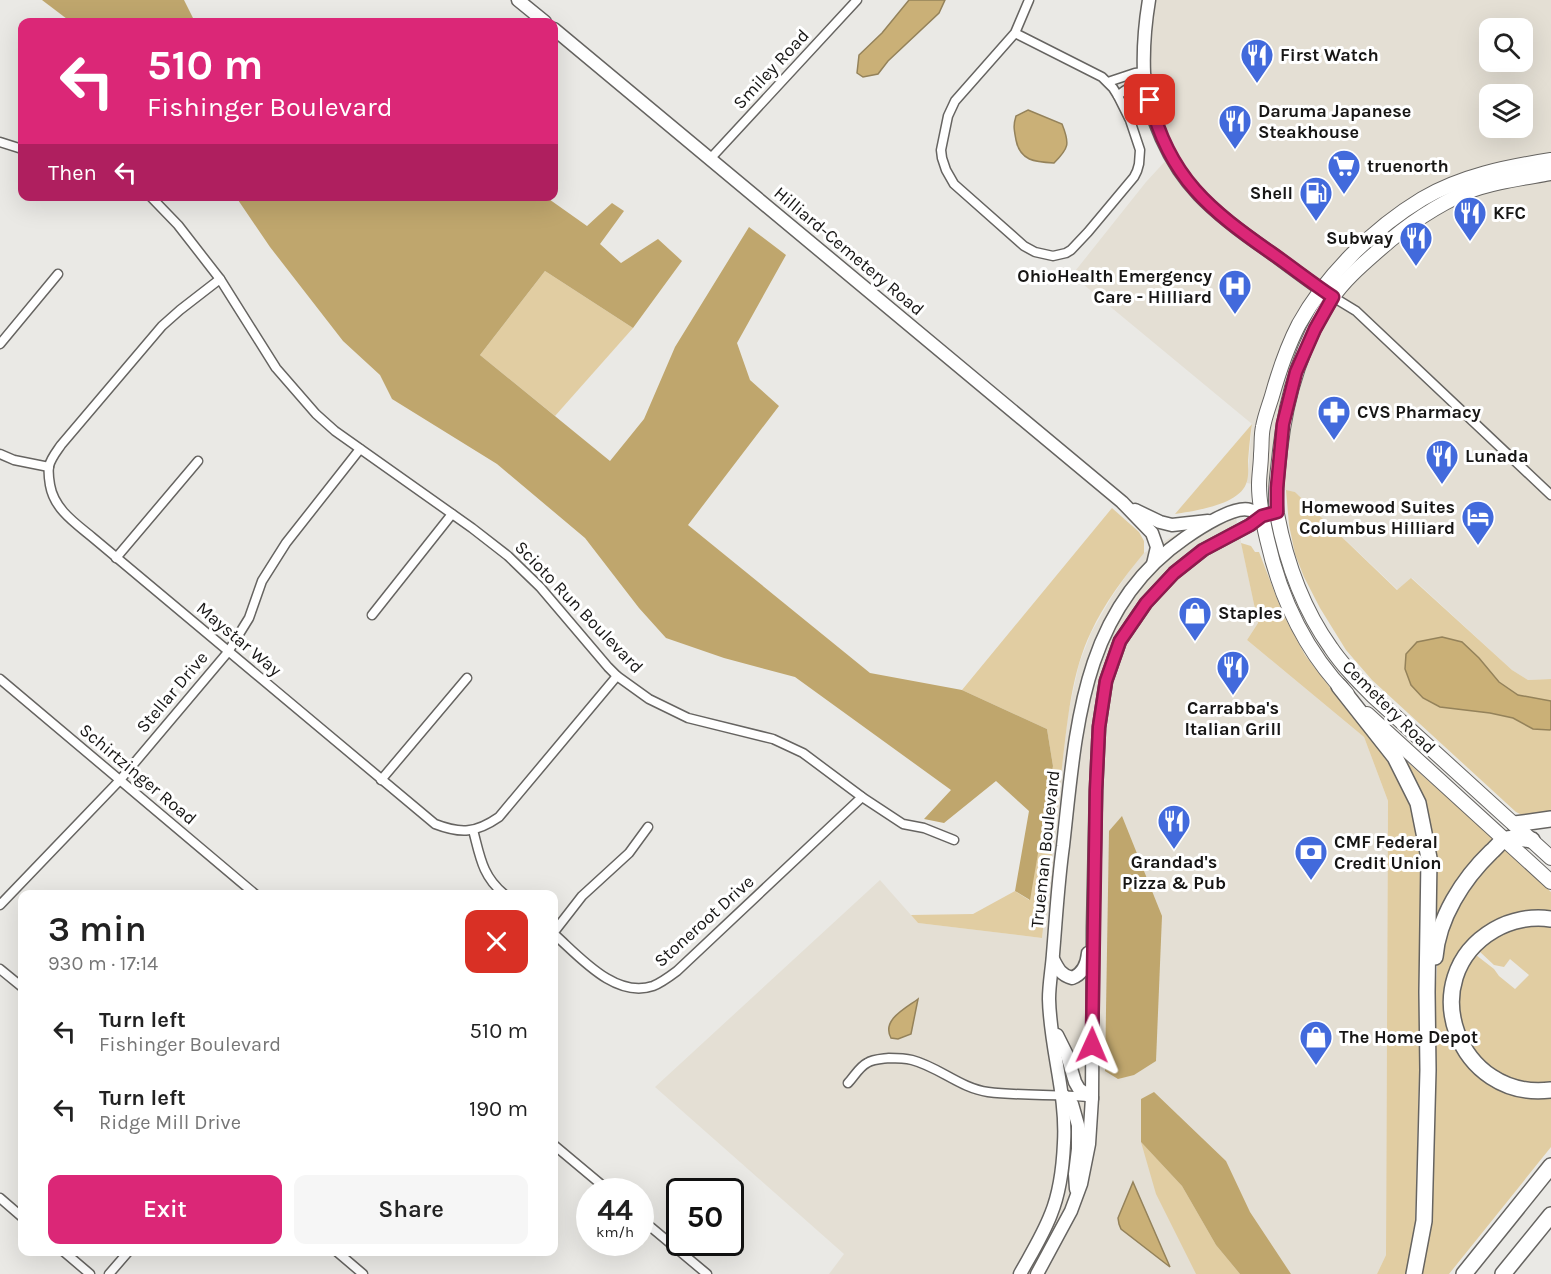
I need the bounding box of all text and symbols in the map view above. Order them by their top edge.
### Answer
map controls [1479,18,1533,138]
button: search [1479,18,1533,72]
street label: Smiley Road [728,24,814,114]
restaurant icon: First Watch [1239,37,1275,84]
text: 510 m [147,40,263,90]
icon: left [48,42,126,120]
place label: First Watch [1280,44,1379,66]
pin [1124,74,1175,125]
icon: arrive [1133,83,1166,116]
button: layers [1479,84,1533,138]
text: Fishinger Boulevard [147,91,393,123]
place label: Daruma Japanese Steakhouse [1258,100,1411,143]
restaurant icon: Daruma Japanese Steakhouse [1217,103,1253,150]
supermarket icon: truenorth [1326,148,1362,195]
place label: truenorth [1367,155,1449,177]
icon: left [109,156,142,189]
text: Then [48,160,97,186]
fuel station icon: Shell [1298,175,1334,222]
street label: Hilliard-Cemetery Road [769,182,929,320]
place label: Shell [1250,182,1293,204]
restaurant icon: KFC [1452,195,1488,242]
place label: KFC [1493,202,1526,224]
restaurant icon: Subway [1398,220,1434,267]
place label: Subway [1326,227,1393,249]
place label: OhioHealth Emergency Care - Hilliard [1017,265,1212,308]
hospital icon: OhioHealth Emergency Care - Hilliard [1217,268,1253,315]
pharmacy icon: CVS Pharmacy [1316,394,1352,441]
place label: CVS Pharmacy [1357,401,1481,423]
restaurant icon: Lunada [1424,438,1460,485]
place label: Lunada [1465,445,1529,467]
place label: Homewood Suites Columbus Hilliard [1299,496,1455,539]
hotel icon: Homewood Suites Columbus Hilliard [1460,499,1496,546]
street label: Scioto Run Boulevard [510,536,648,678]
shop icon: Staples [1177,595,1213,642]
street label: Maystar Way [192,597,286,681]
place label: Staples [1218,602,1283,624]
street label: Stellar Drive [132,647,212,737]
restaurant icon: Carrabba's Italian Grill [1215,649,1251,696]
street label: Cemetery Road [1338,656,1440,758]
place label: Carrabba's Italian Grill [1185,697,1281,740]
street label: Schirtzinger Road [75,719,201,829]
street label: Trueman Boulevard [1026,769,1064,929]
restaurant icon: Grandad's Pizza & Pub [1156,803,1192,850]
place label: CMF Federal Credit Union [1334,831,1442,874]
bank icon: CMF Federal Credit Union [1293,834,1329,881]
place label: Grandad's Pizza & Pub [1122,851,1226,894]
street label: Stoneroot Drive [650,870,758,972]
text: 3 min [48,908,147,950]
button: close [465,910,528,973]
text: 930 m · 17:14 [48,952,158,975]
text: Turn left [99,1007,186,1033]
position arrow [1060,1013,1124,1077]
icon: left [48,1015,81,1048]
text: 510 m [469,1018,528,1044]
shop icon: The Home Depot [1298,1019,1334,1066]
place label: The Home Depot [1339,1026,1478,1048]
text: Fishinger Boulevard [99,1033,281,1056]
text: Turn left [99,1085,186,1111]
icon: left [48,1093,81,1126]
text: 190 m [469,1096,528,1122]
text: Ridge Mill Drive [99,1111,241,1134]
button: Exit [48,1175,282,1244]
button: Share [294,1175,528,1244]
speed limit sign: 50 [666,1178,744,1256]
text: 44 [597,1192,633,1228]
text: km/h [596,1223,634,1241]

